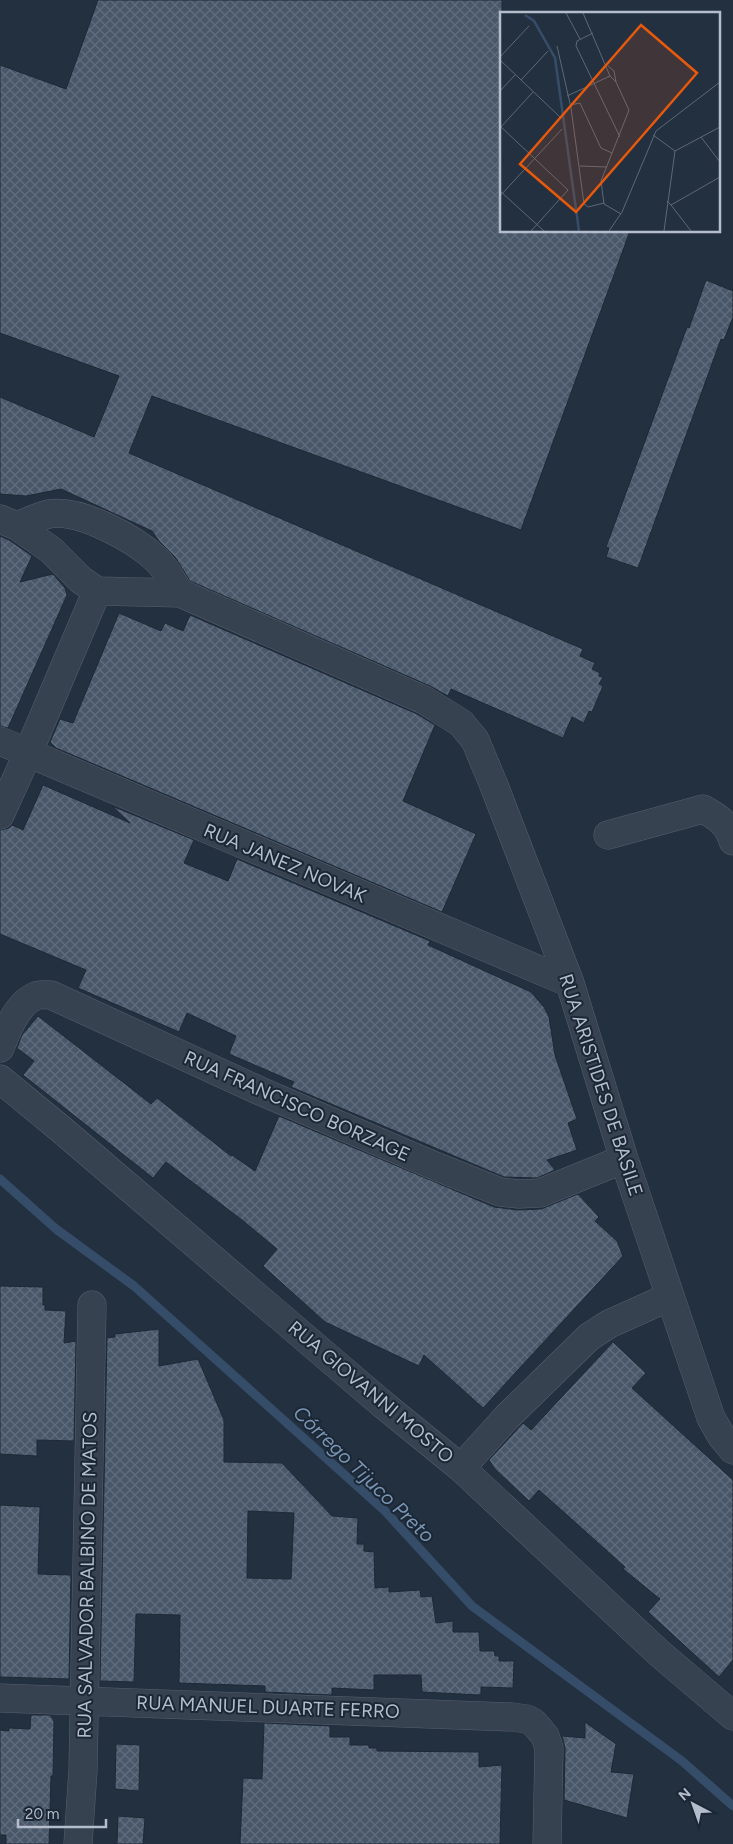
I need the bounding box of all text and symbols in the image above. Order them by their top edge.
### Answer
inset map [500,12,720,232]
street label: RUA JANEZ NOVAK [200,818,370,908]
street label: RUA ARISTIDES DE BASILE [554,971,648,1199]
street label: RUA FRANCISCO BORZAGE [180,1046,414,1166]
street label: RUA GIOVANNI MOSTO [284,1316,458,1468]
water label: Córrego Tijuco Preto [288,1400,440,1548]
street label: RUA SALVADOR BALBINO DE MATOS [73,1411,101,1739]
street label: RUA MANUEL DUARTE FERRO [136,1691,400,1723]
north arrow [668,1779,718,1829]
text: N [675,1785,694,1805]
scale bar [18,1796,105,1828]
text: 20 m [25,1805,59,1823]

